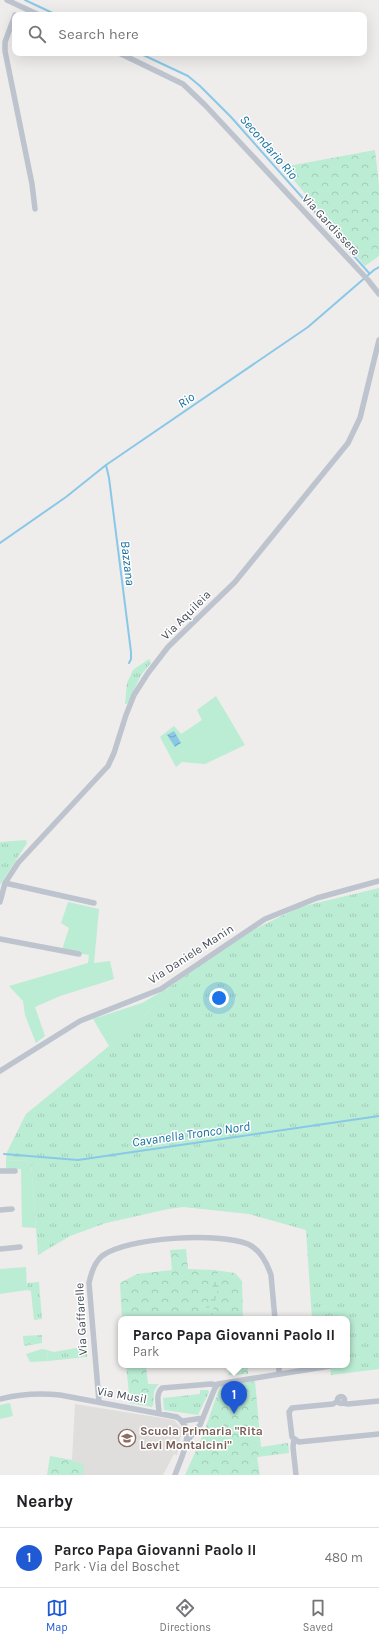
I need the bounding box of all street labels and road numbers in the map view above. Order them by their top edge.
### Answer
street label: Via Gardissere [299,192,363,258]
street label: Via Aquileia [158,587,214,643]
street label: Via Daniele Manin [146,921,236,987]
street label: Via Gaffarelle [72,1283,90,1355]
street label: Via Musil [96,1384,148,1406]

